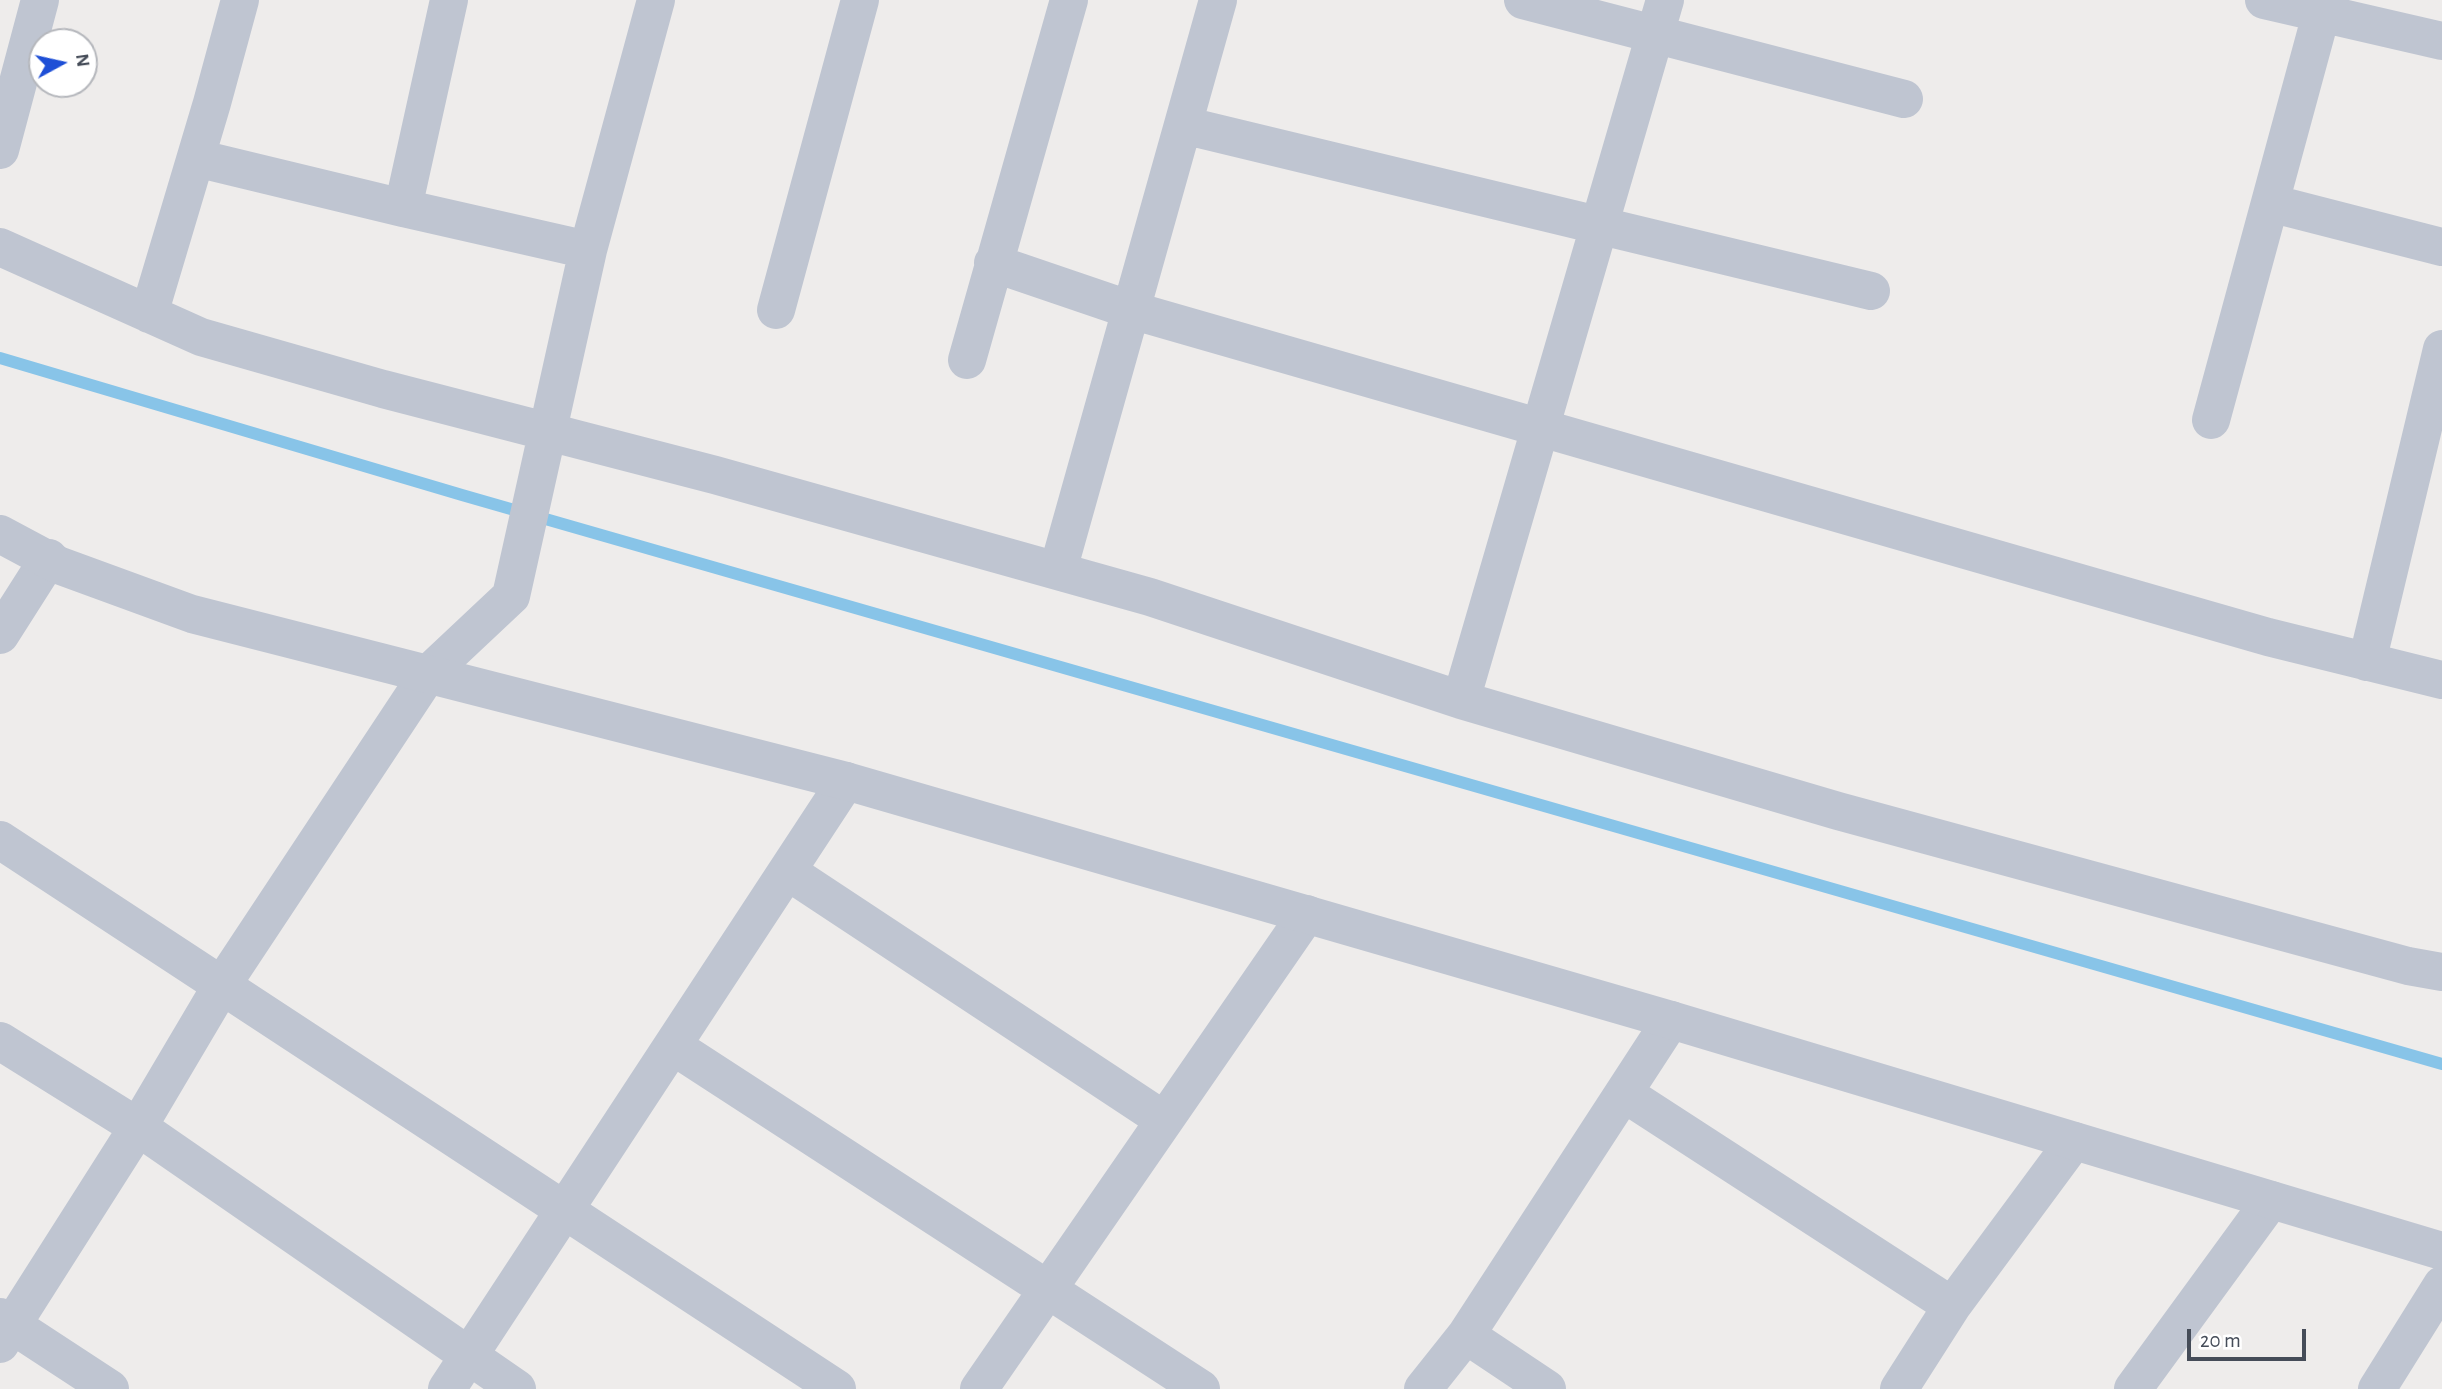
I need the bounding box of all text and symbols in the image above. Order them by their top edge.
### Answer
north arrow [28,28,98,98]
text: N [72,52,93,68]
scale bar [2190,1316,2309,1360]
text: 20 m [2200,1330,2241,1351]

